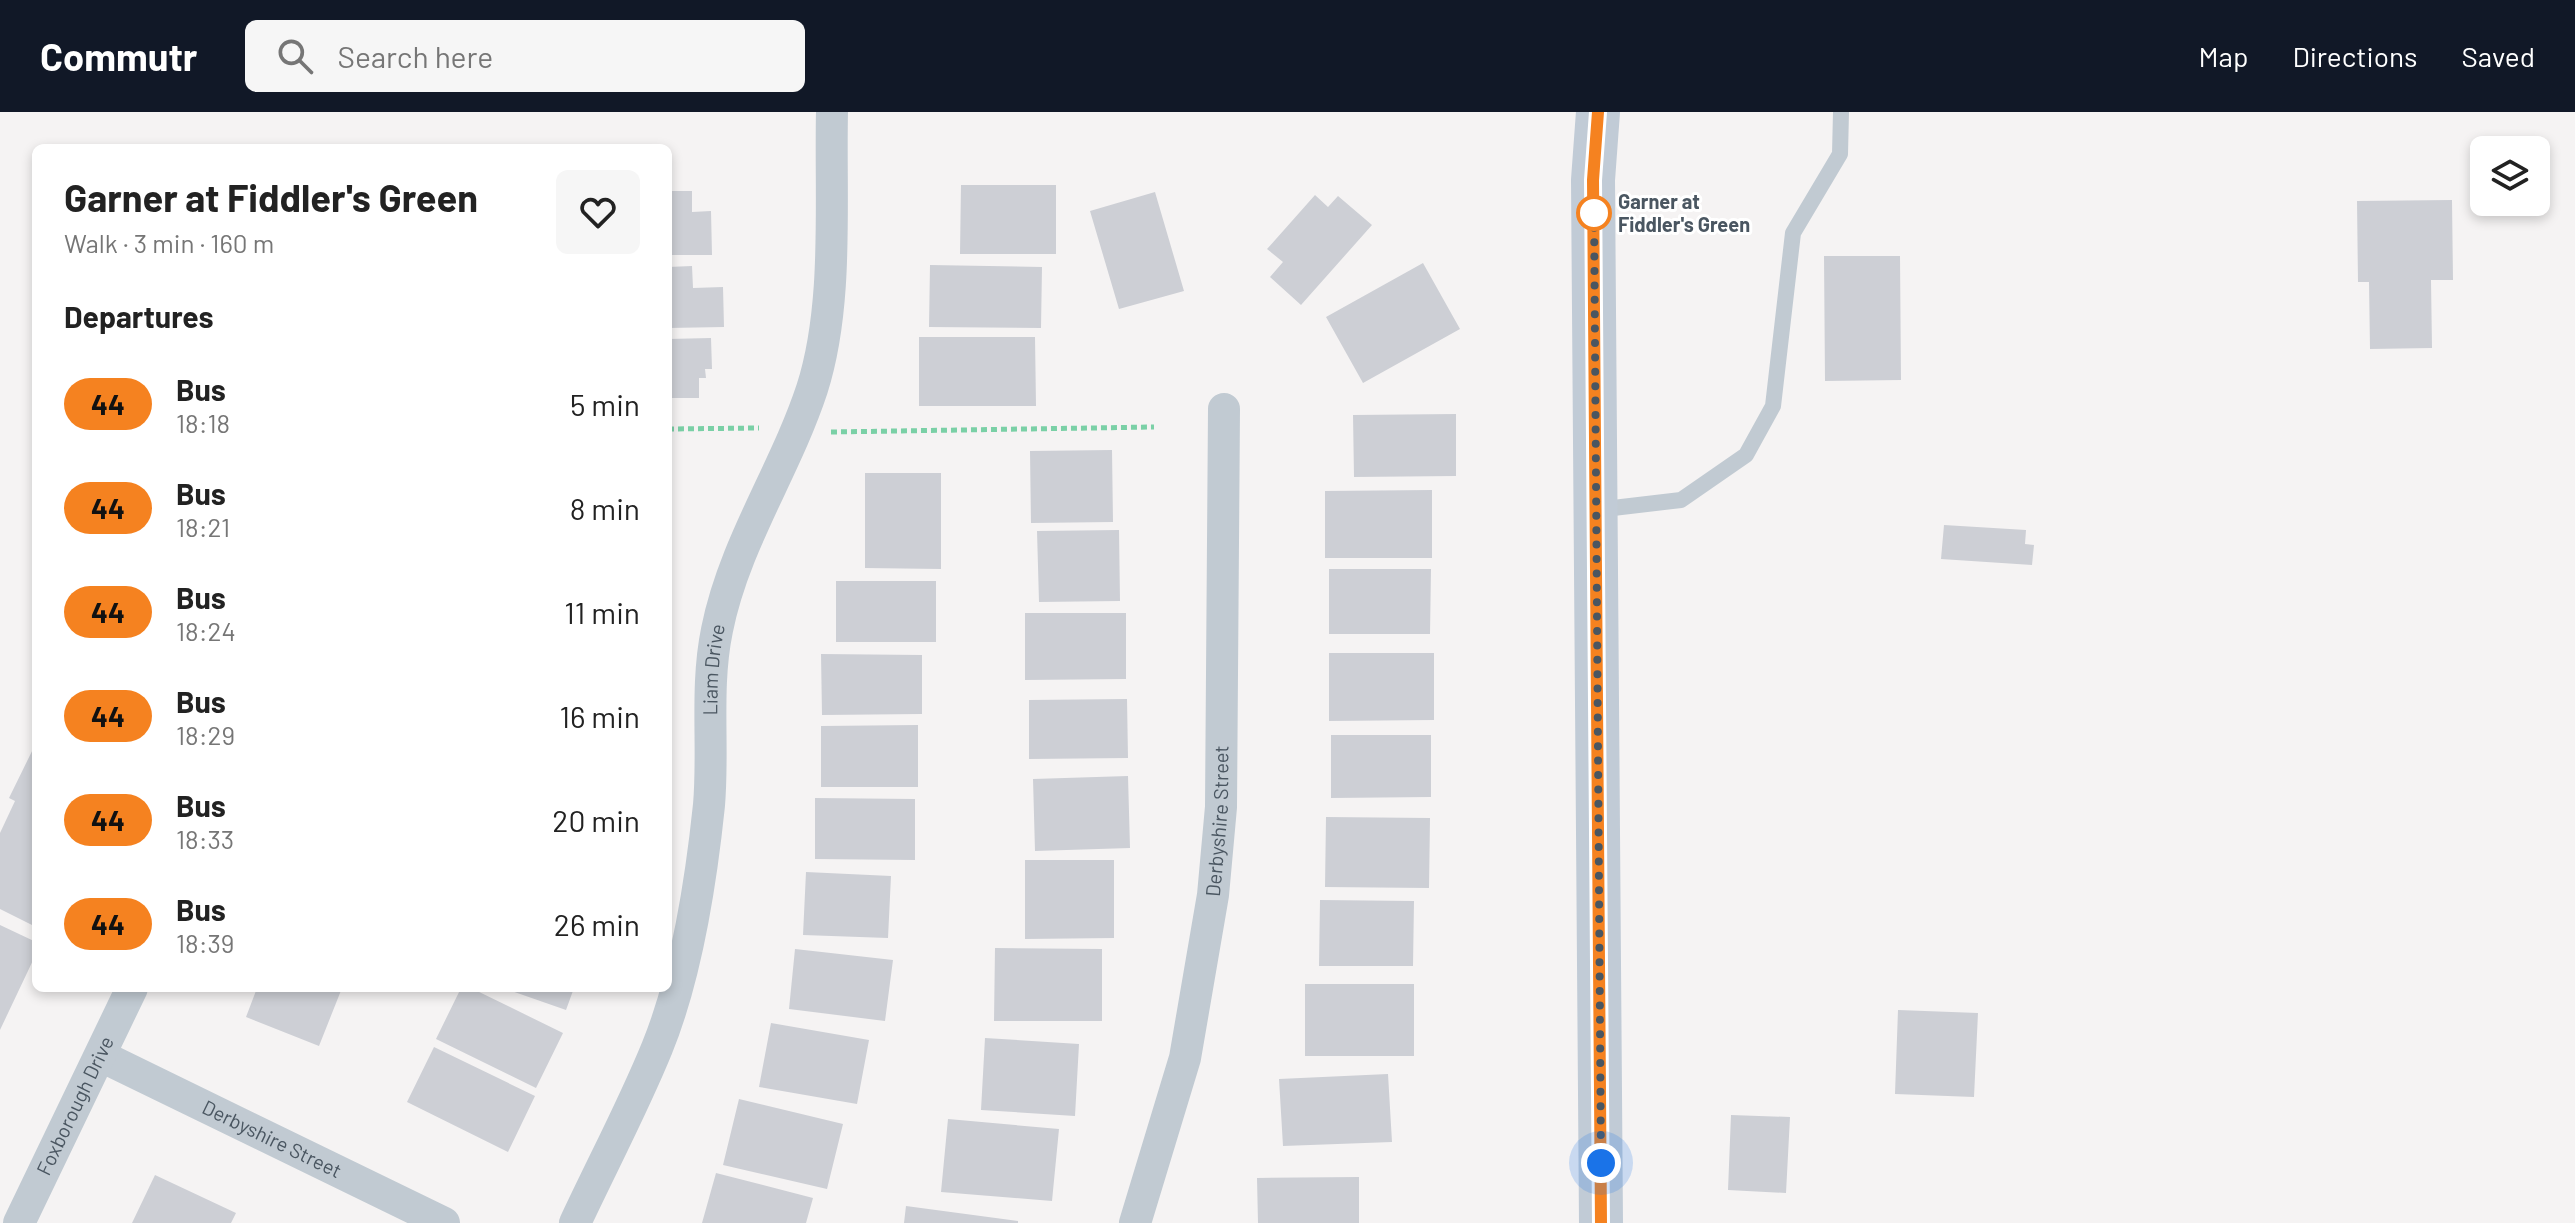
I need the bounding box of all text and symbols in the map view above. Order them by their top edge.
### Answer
search box [245,20,805,92]
text: Commutr [40,33,197,79]
icon: search [273,34,317,78]
text: Search here [337,38,493,74]
text: Map [2199,39,2248,73]
text: Directions [2292,39,2418,73]
text: Saved [2462,39,2535,73]
map controls [2470,136,2550,216]
button: layers [2470,136,2550,216]
button: heart [556,170,640,254]
text: Garner at Fiddler's Green [64,174,478,220]
place label: Garner at Fiddler's Green [1618,189,1750,236]
marker: Garner at Fiddler's Green [1577,196,1611,230]
text: Walk · 3 min · 160 m [64,227,274,258]
text: Departures [64,298,214,334]
text: Bus [176,371,226,407]
text: 5 min [570,386,640,422]
text: 44 [91,387,125,421]
text: 18:18 [176,407,230,438]
text: Bus [176,475,226,511]
text: 8 min [570,490,640,526]
text: 44 [91,491,125,525]
text: 18:21 [176,511,230,542]
text: Bus [176,579,226,615]
text: 11 min [564,594,640,630]
text: 44 [91,595,125,629]
text: 18:24 [176,615,236,646]
street label: Liam Drive [697,622,729,716]
text: Bus [176,683,226,719]
text: 16 min [559,698,640,734]
text: 44 [91,699,125,733]
text: 18:29 [176,719,235,750]
street label: Derbyshire Street [1200,745,1232,898]
text: Bus [176,787,226,823]
text: 20 min [552,802,640,838]
text: 44 [91,803,125,837]
text: 18:33 [176,823,234,854]
text: Bus [176,891,226,927]
text: 26 min [554,906,640,942]
text: 44 [91,907,125,941]
text: 18:39 [176,927,234,958]
street label: Foxborough Drive [31,1032,118,1179]
street label: Derbyshire Street [199,1094,346,1182]
your location [1581,1143,1621,1183]

